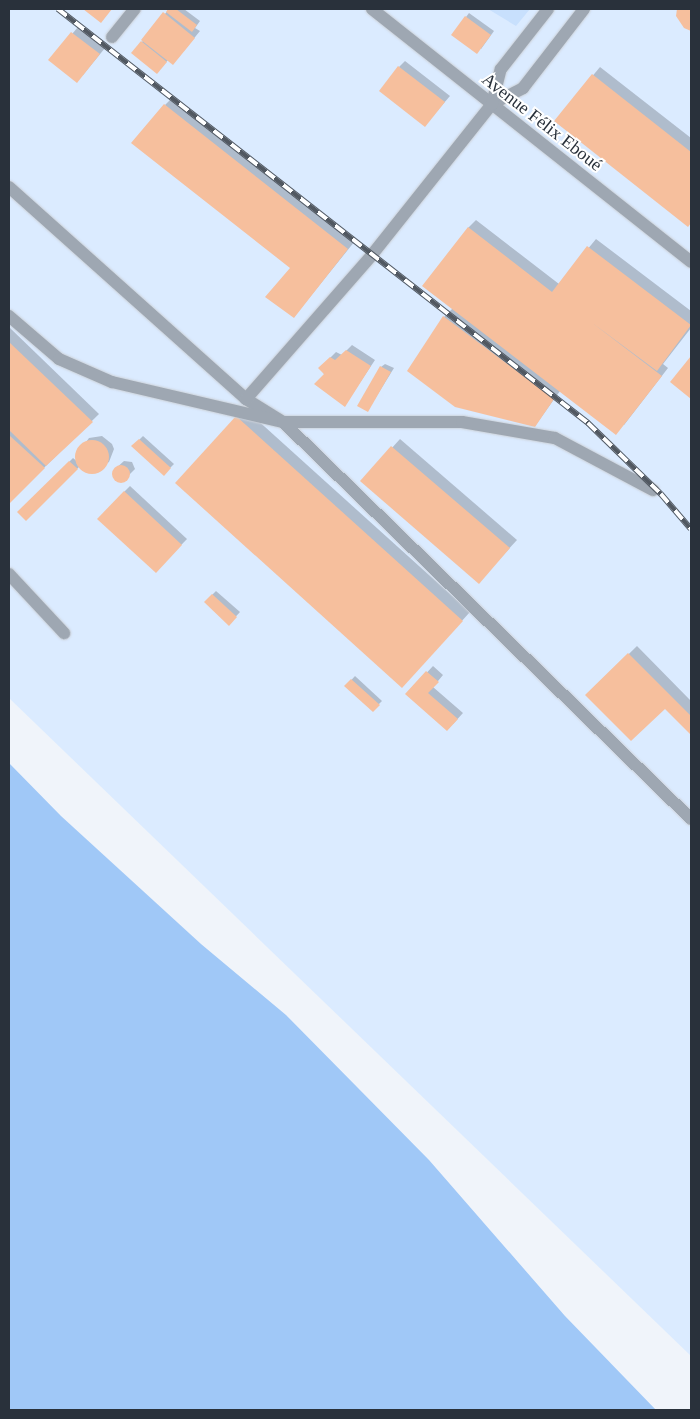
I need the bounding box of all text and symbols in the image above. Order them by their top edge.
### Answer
street label: Avenue Félix Eboué [478,68,606,176]

